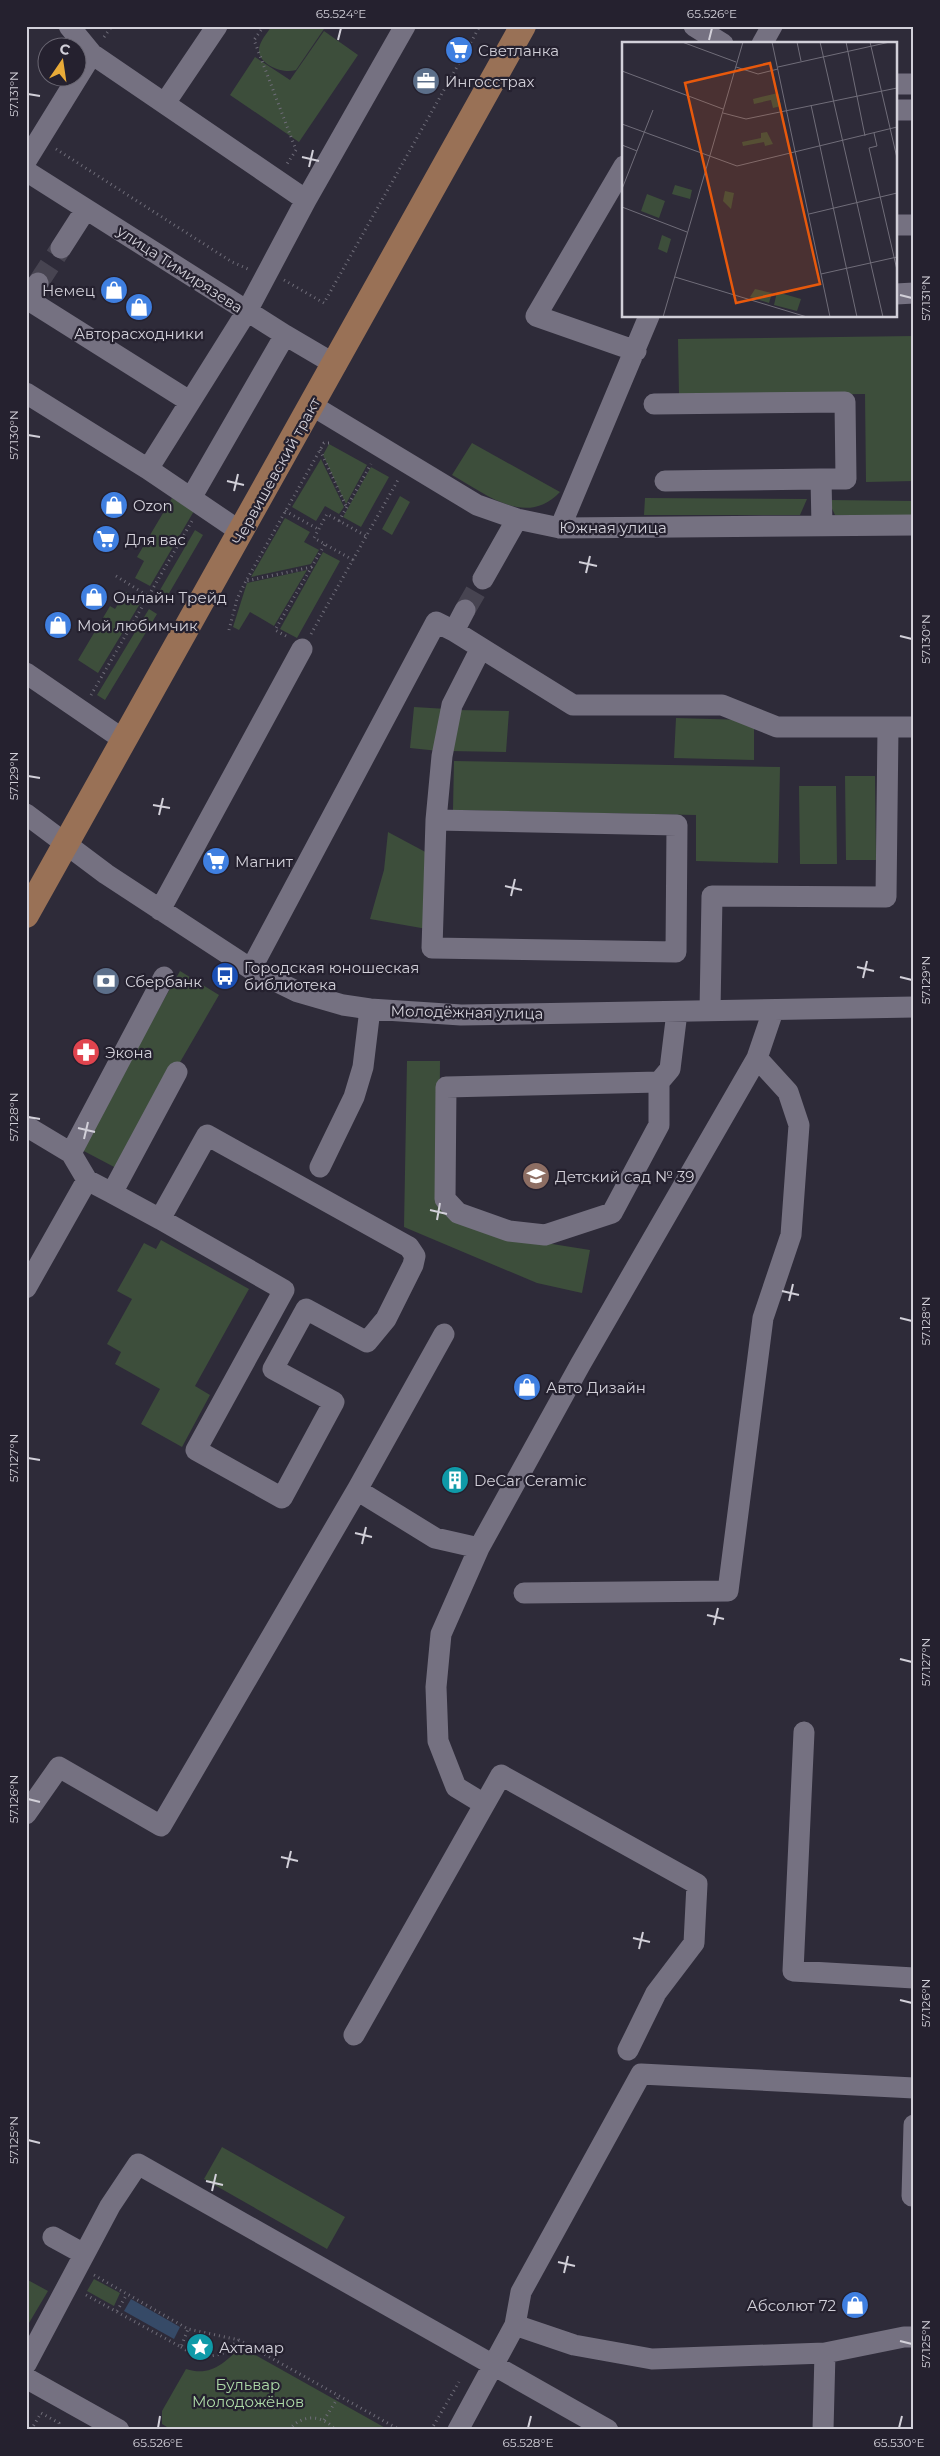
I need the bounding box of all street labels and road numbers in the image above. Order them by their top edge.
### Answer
street label: улица Тимирязева [113,221,246,317]
street label: Червишевский тракт [228,393,325,548]
street label: Южная улица [559,518,667,537]
street label: Молодёжная улица [390,1001,544,1023]

